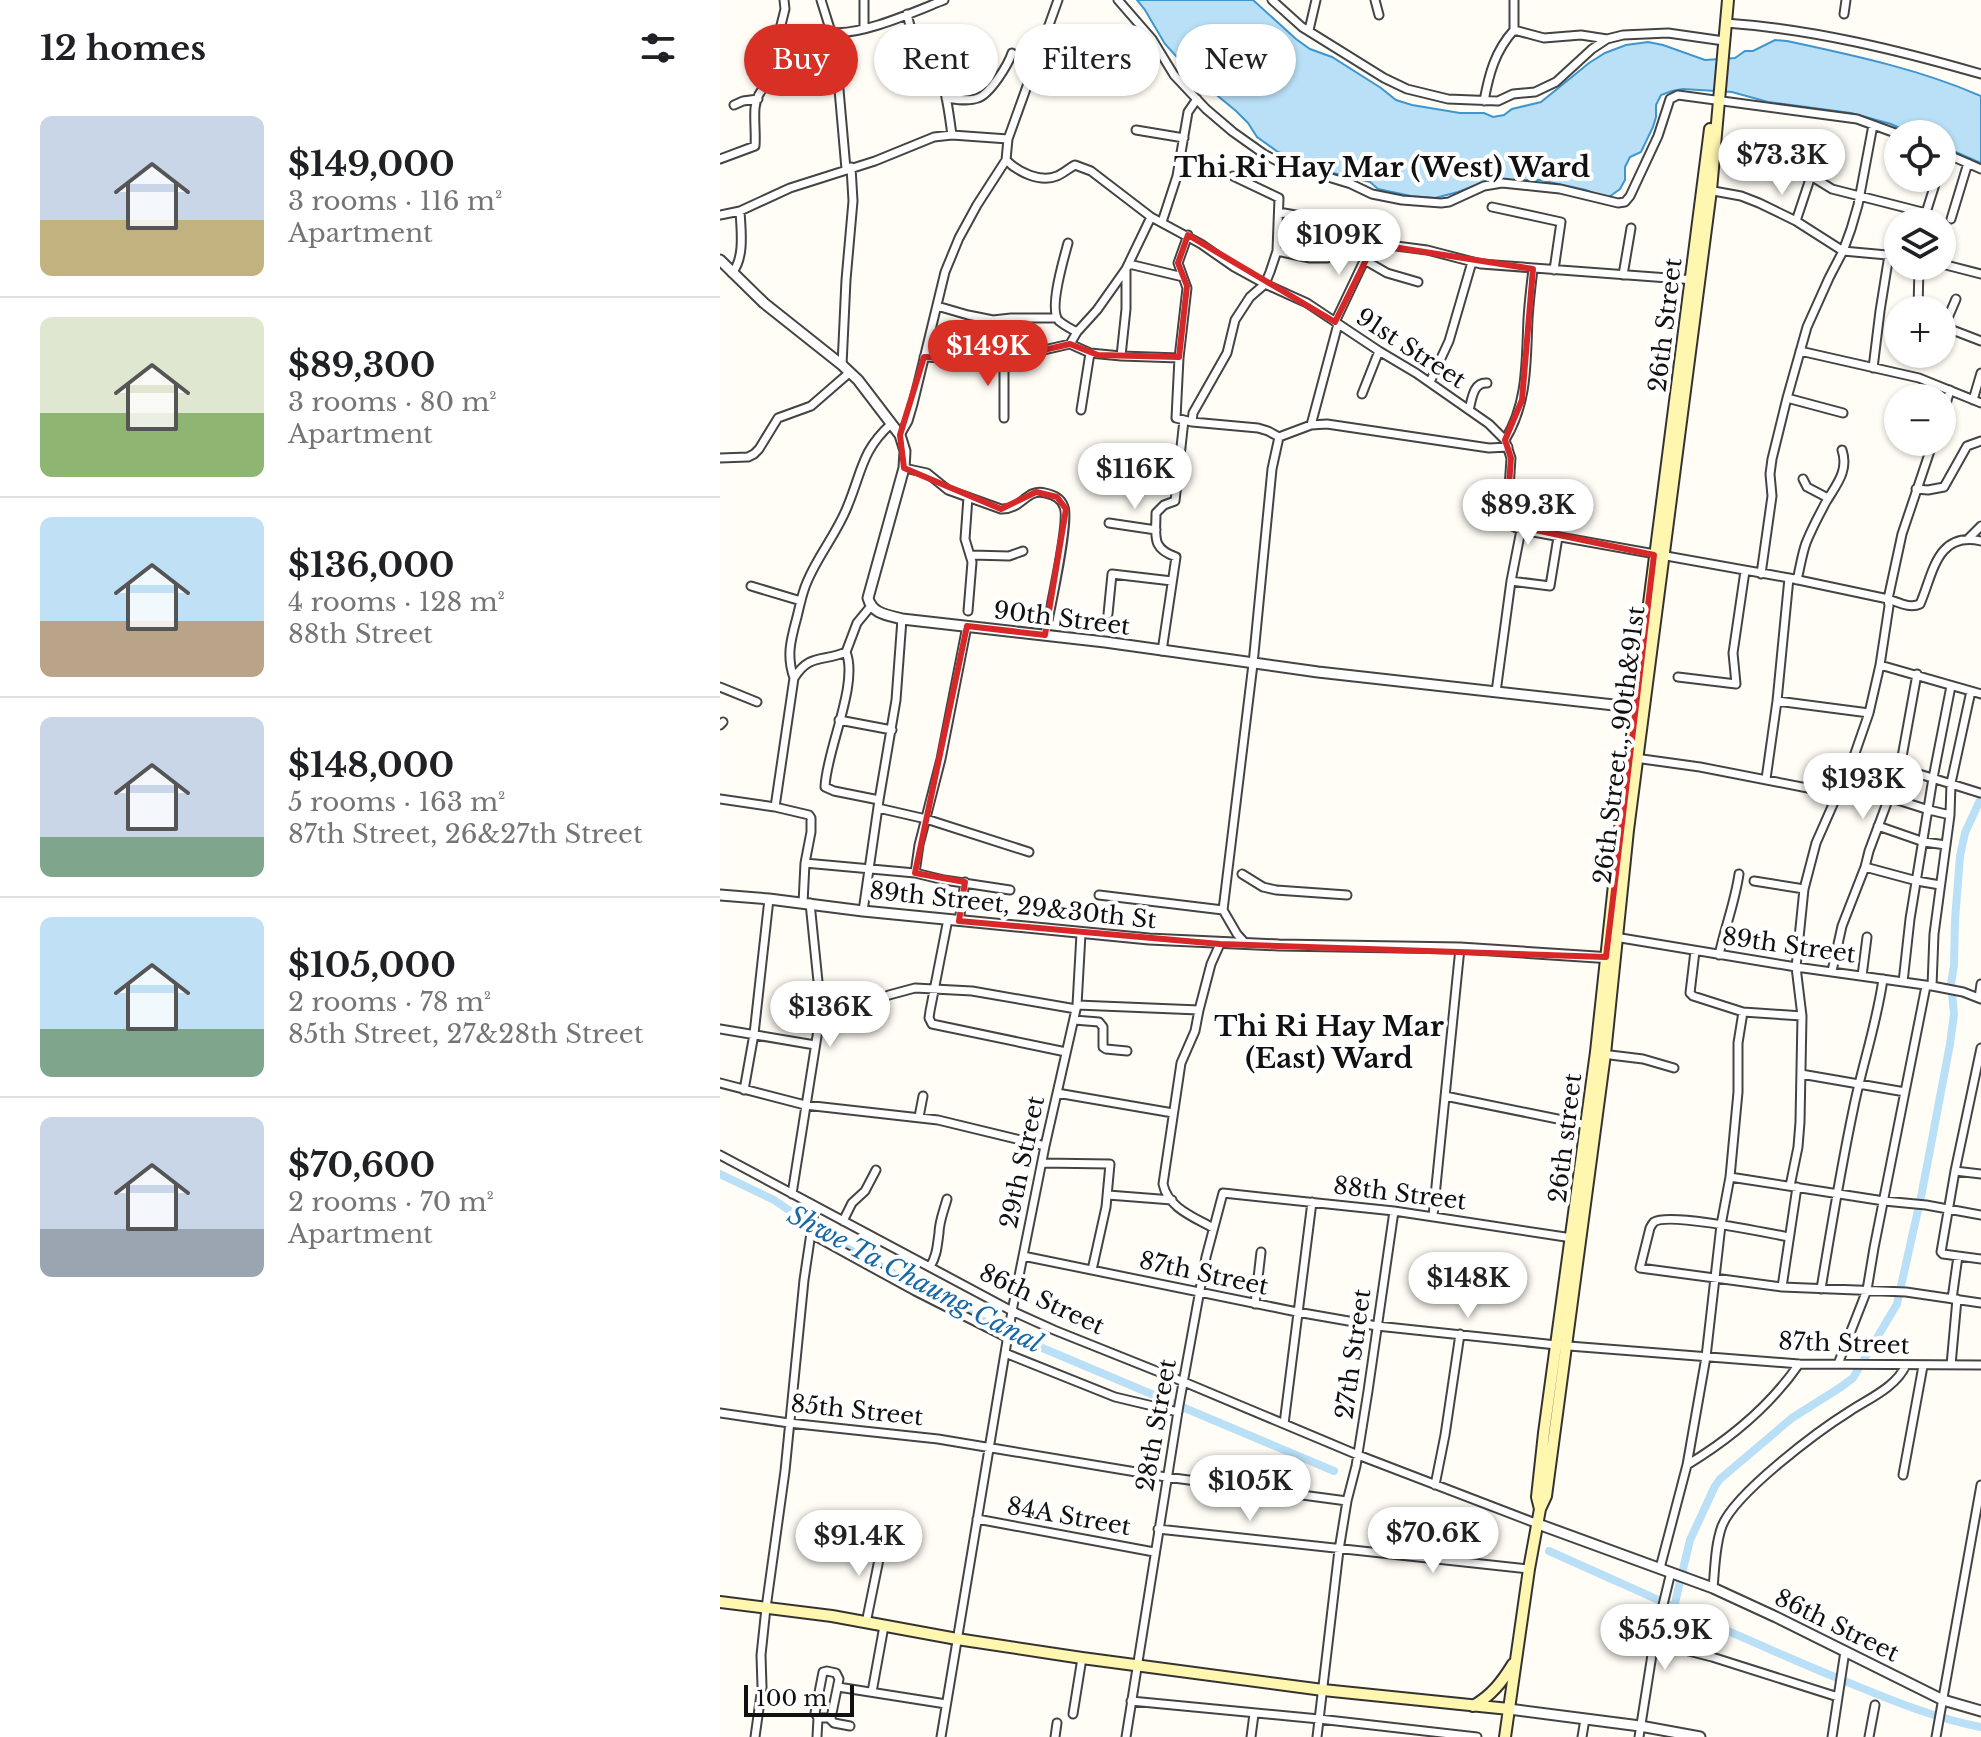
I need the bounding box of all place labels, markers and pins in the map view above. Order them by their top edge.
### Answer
pin: $73.3K [1717,129,1847,197]
pin: $109K [1283,209,1395,277]
pin: $149K [932,320,1044,388]
pin: $116K [1079,443,1191,511]
pin: $89.3K [1463,479,1593,547]
pin: $193K [1807,753,1919,821]
pin: $136K [774,981,886,1049]
pin: $148K [1412,1252,1524,1320]
pin: $105K [1194,1455,1306,1523]
pin: $70.6K [1368,1507,1498,1575]
pin: $91.4K [794,1510,924,1578]
pin: $55.9K [1600,1604,1730,1672]

